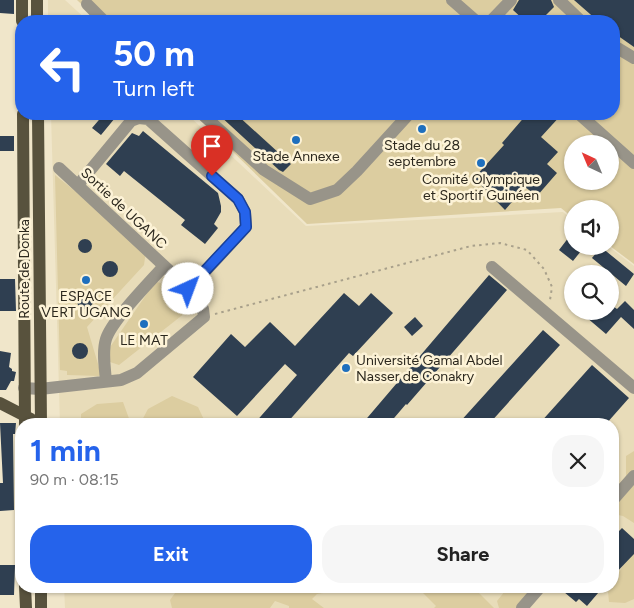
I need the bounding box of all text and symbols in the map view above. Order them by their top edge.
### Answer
text: 50 m [113,33,195,75]
icon: left [30,35,95,100]
text: Turn left [113,75,195,102]
marker: Stade du 28 septembre [416,123,428,135]
pin [191,125,233,176]
icon: arrive [198,132,226,160]
marker: Stade Annexe [290,134,302,146]
north arrow [564,135,619,190]
map controls [564,135,619,320]
place label: Stade du 28 septembre [384,137,460,170]
place label: Stade Annexe [252,148,340,165]
marker: Comité Olympique et Sportif Guinéen [475,157,487,169]
street label: Sortie de UGANC [77,164,170,253]
place label: Comité Olympique et Sportif Guinéen [422,171,540,204]
button: sound [564,200,619,255]
street label: Route de Donka [16,219,33,319]
position arrow [161,262,213,314]
button: search [564,265,619,320]
marker: ESPACE VERT UGANG [80,274,92,286]
place label: ESPACE VERT UGANG [41,288,131,321]
marker: LE MAT [138,318,150,330]
place label: LE MAT [120,332,168,349]
place label: Université Gamal Abdel Nasser de Conakry [356,352,503,385]
marker: Université Gamal Abdel Nasser de Conakry [340,362,352,374]
text: 1 min [30,432,101,469]
button: close [552,435,604,487]
text: 90 m · 08:15 [30,470,119,489]
button: Exit [30,525,312,583]
button: Share [322,525,604,583]

